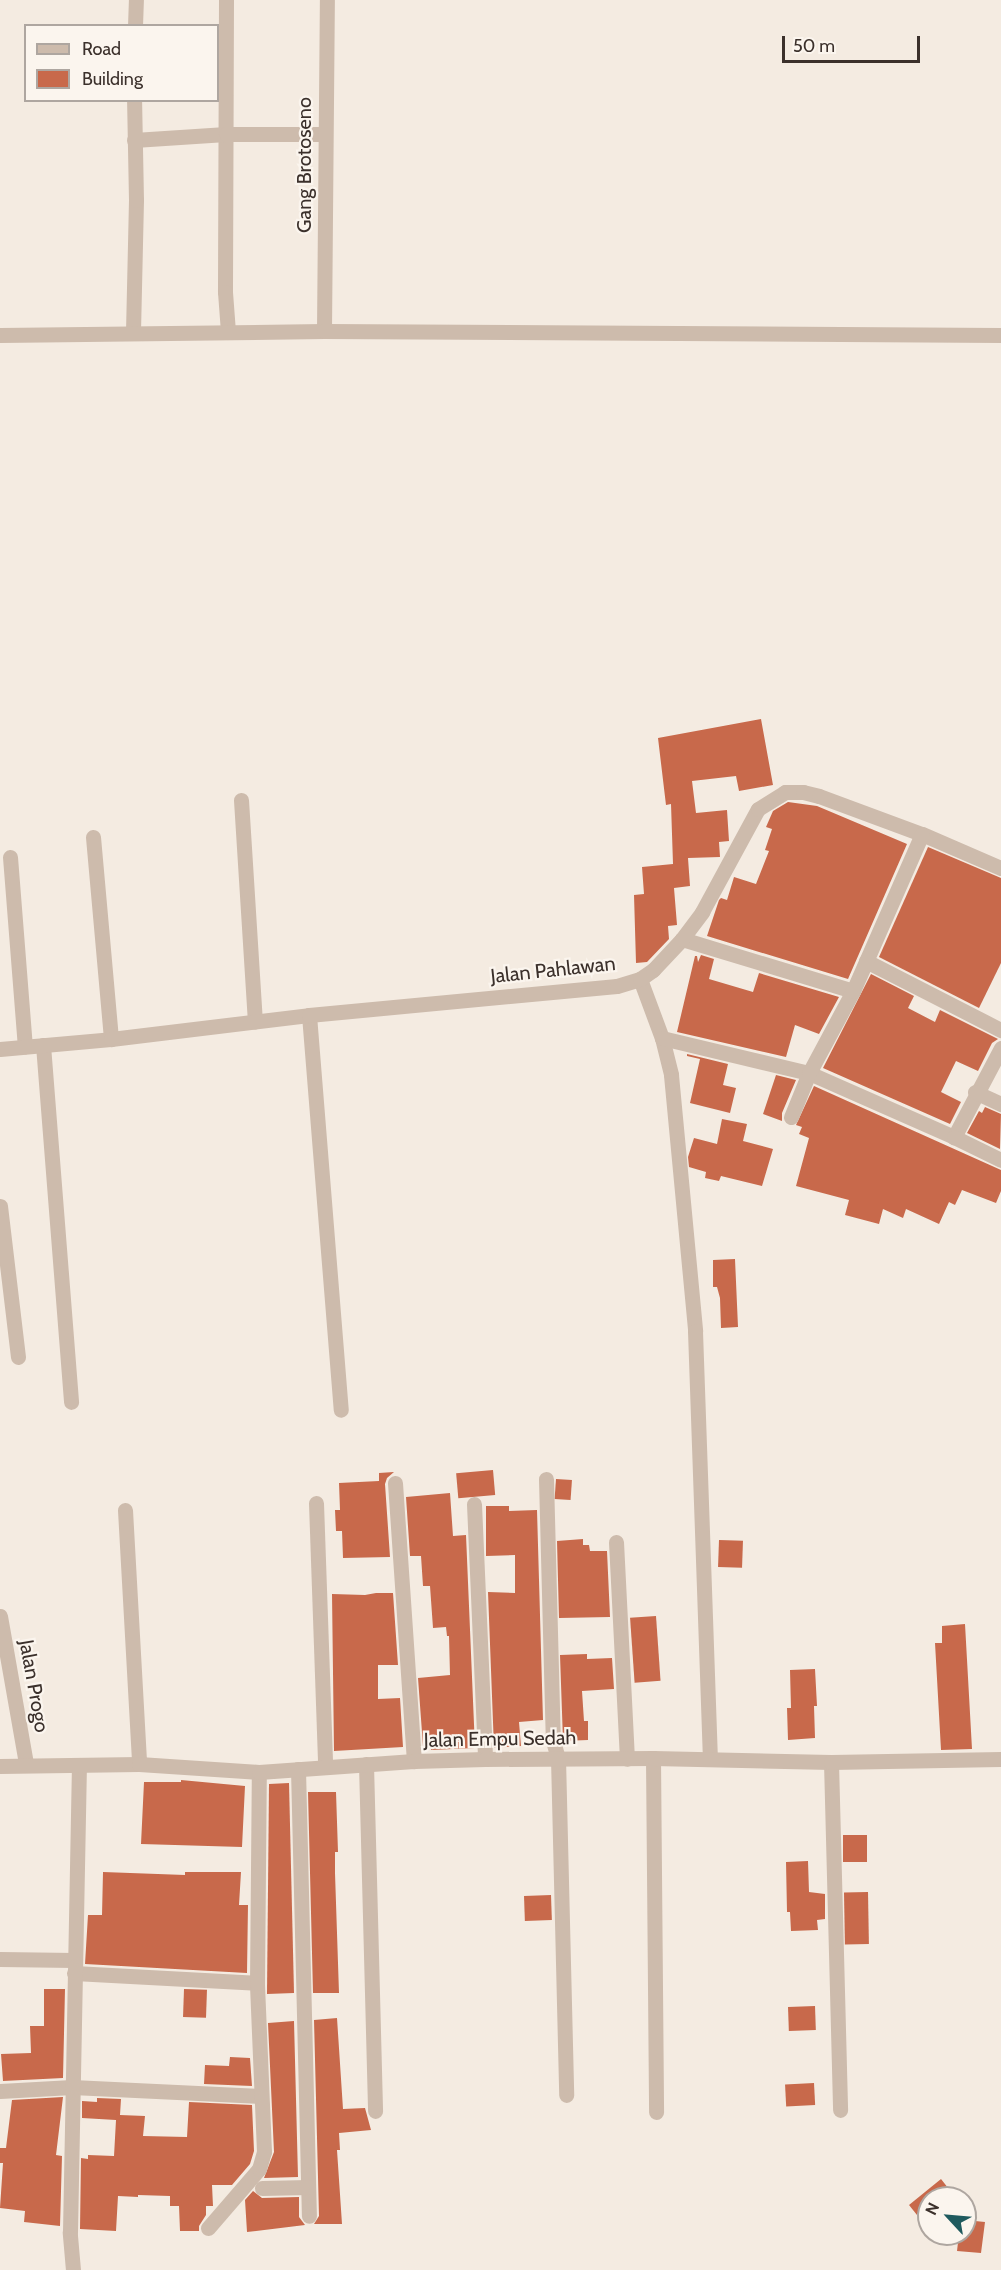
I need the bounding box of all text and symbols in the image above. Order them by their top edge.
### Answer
legend [24,24,219,102]
scale bar [785,24,923,62]
text: 50 m [793,35,835,57]
text: Road [82,38,121,60]
text: Building [82,68,143,90]
street label: Gang Brotoseno [292,97,316,233]
street label: Jalan Pahlawan [489,952,617,988]
street label: Jalan Progo [14,1638,54,1734]
street label: Jalan Empu Sedah [424,1726,576,1752]
north arrow [917,2186,977,2246]
text: N [921,2200,943,2218]

